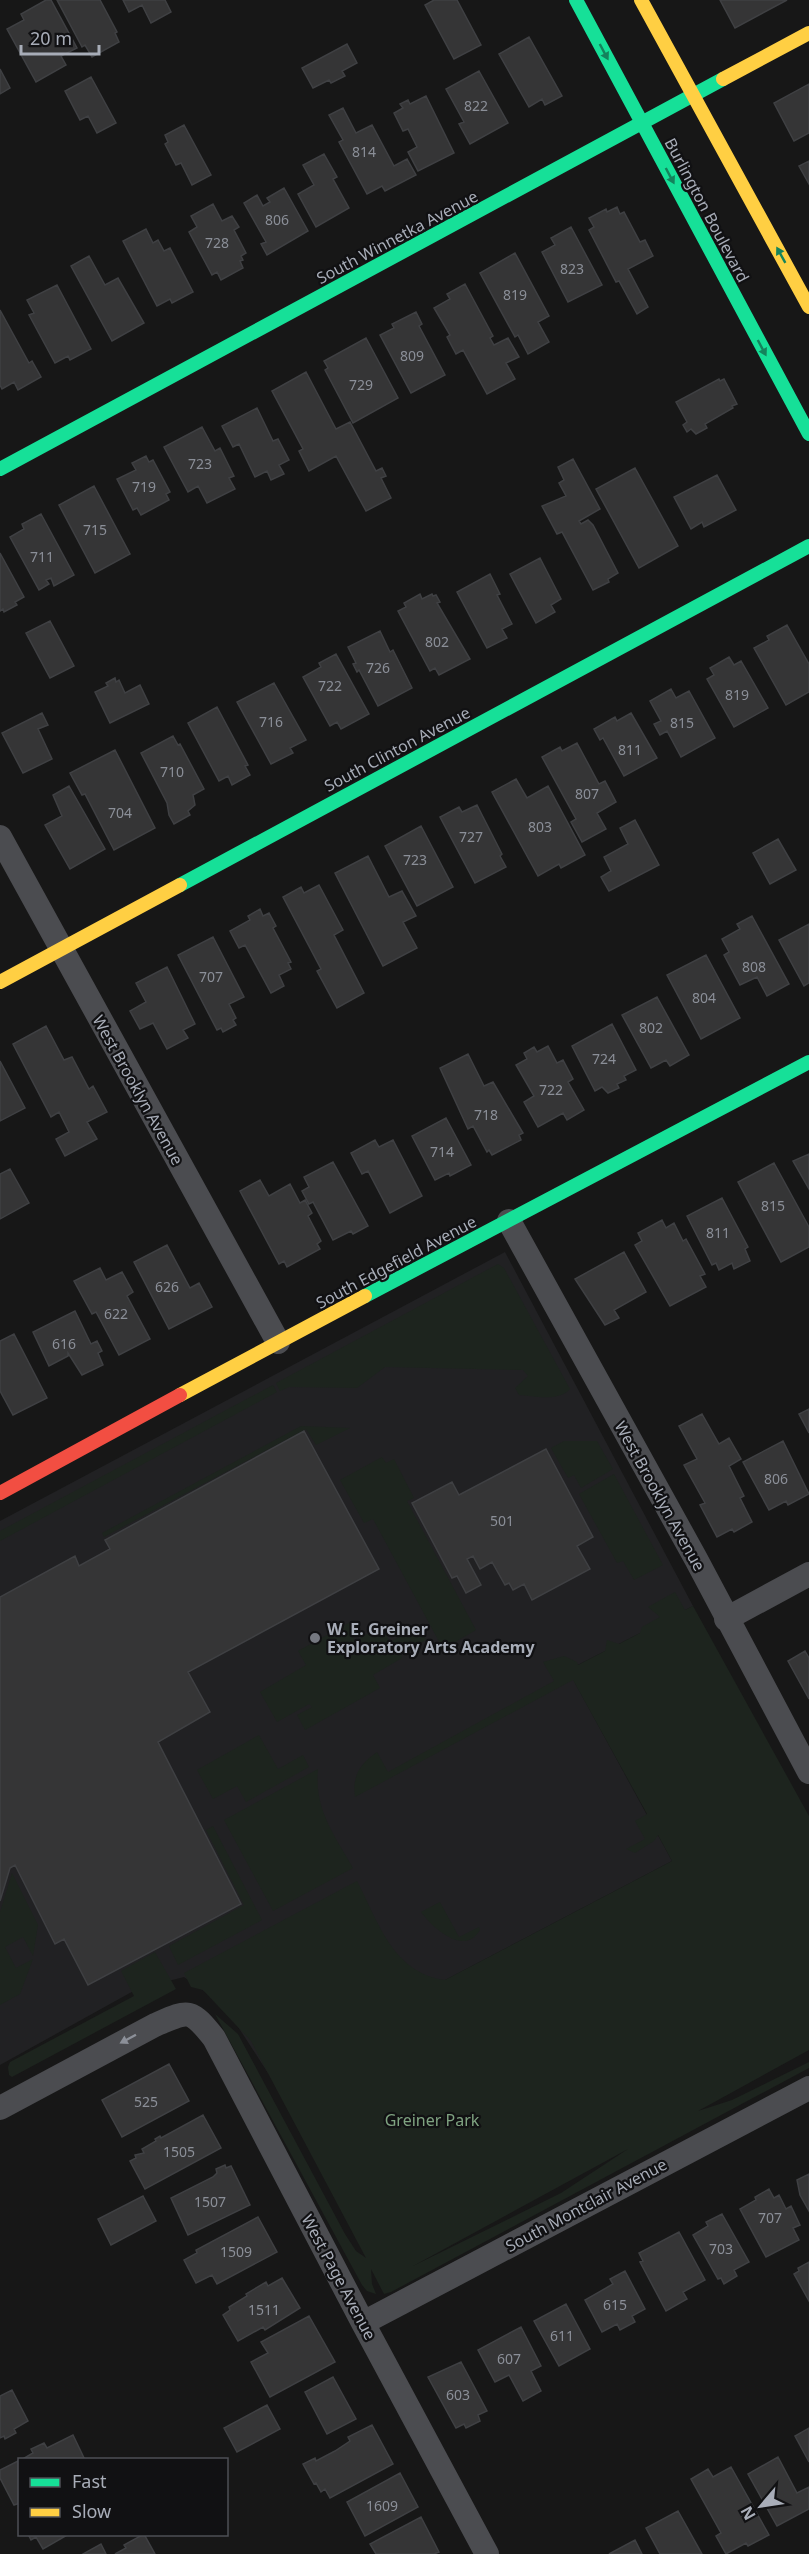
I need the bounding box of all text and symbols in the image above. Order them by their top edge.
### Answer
scale bar [21,18,99,56]
text: 20 m [30,26,72,50]
one-way arrow [599,43,609,60]
house number: 822 [464,96,488,115]
street label: Burlington Boulevard [660,134,754,286]
house number: 814 [352,142,376,161]
one-way arrow [665,167,675,184]
street label: South Winnetka Avenue [313,185,481,289]
house number: 806 [265,210,289,229]
house number: 728 [205,233,229,252]
one-way arrow [776,247,786,264]
house number: 823 [560,259,584,278]
house number: 819 [503,285,527,304]
one-way arrow [757,339,767,356]
house number: 809 [400,346,424,365]
house number: 729 [349,375,373,394]
house number: 723 [188,454,212,473]
house number: 719 [132,477,156,496]
house number: 715 [83,520,107,539]
house number: 711 [30,547,54,566]
house number: 802 [425,632,449,651]
house number: 726 [366,658,390,677]
house number: 722 [318,676,342,695]
house number: 819 [725,685,749,704]
street label: South Clinton Avenue [320,701,474,797]
house number: 716 [259,712,283,731]
house number: 815 [670,713,694,732]
house number: 811 [618,740,642,759]
house number: 710 [160,762,184,781]
house number: 807 [575,784,599,803]
house number: 704 [108,803,132,822]
house number: 803 [528,817,552,836]
house number: 727 [459,827,483,846]
house number: 723 [403,850,427,869]
house number: 808 [742,957,766,976]
house number: 707 [199,967,223,986]
house number: 804 [692,988,716,1007]
street label: West Brooklyn Avenue [88,1011,188,1169]
house number: 802 [639,1018,663,1037]
house number: 724 [592,1049,616,1068]
house number: 722 [539,1080,563,1099]
house number: 718 [474,1105,498,1124]
house number: 714 [430,1142,454,1161]
house number: 815 [761,1196,785,1215]
street label: South Edgefield Avenue [312,1210,480,1314]
house number: 811 [706,1223,730,1242]
house number: 626 [155,1277,179,1296]
house number: 622 [104,1304,128,1323]
house number: 616 [52,1334,76,1353]
street label: West Brooklyn Avenue [610,1417,710,1575]
house number: 806 [764,1469,788,1488]
house number: 501 [490,1511,514,1530]
place label: W. E. Greiner Exploratory Arts Academy [327,1618,535,1658]
marker: W. E. Greiner Exploratory Arts Academy [308,1631,322,1645]
one-way arrow [119,2034,136,2044]
house number: 525 [134,2092,158,2111]
park label: Greiner Park [385,2109,480,2131]
house number: 1505 [163,2142,195,2161]
street label: South Montclair Avenue [501,2153,671,2257]
house number: 1507 [194,2192,226,2211]
house number: 707 [758,2208,782,2227]
street label: West Page Avenue [297,2210,381,2344]
house number: 703 [709,2239,733,2258]
house number: 1509 [220,2242,252,2261]
house number: 615 [603,2295,627,2314]
house number: 1511 [248,2300,280,2319]
house number: 611 [550,2326,574,2345]
house number: 607 [497,2349,521,2368]
house number: 603 [446,2385,470,2404]
legend [18,2458,228,2536]
text: Fast [72,2469,107,2493]
north arrow [731,2476,791,2536]
house number: 1609 [366,2496,398,2515]
text: Slow [72,2499,111,2523]
text: N [735,2502,761,2524]

